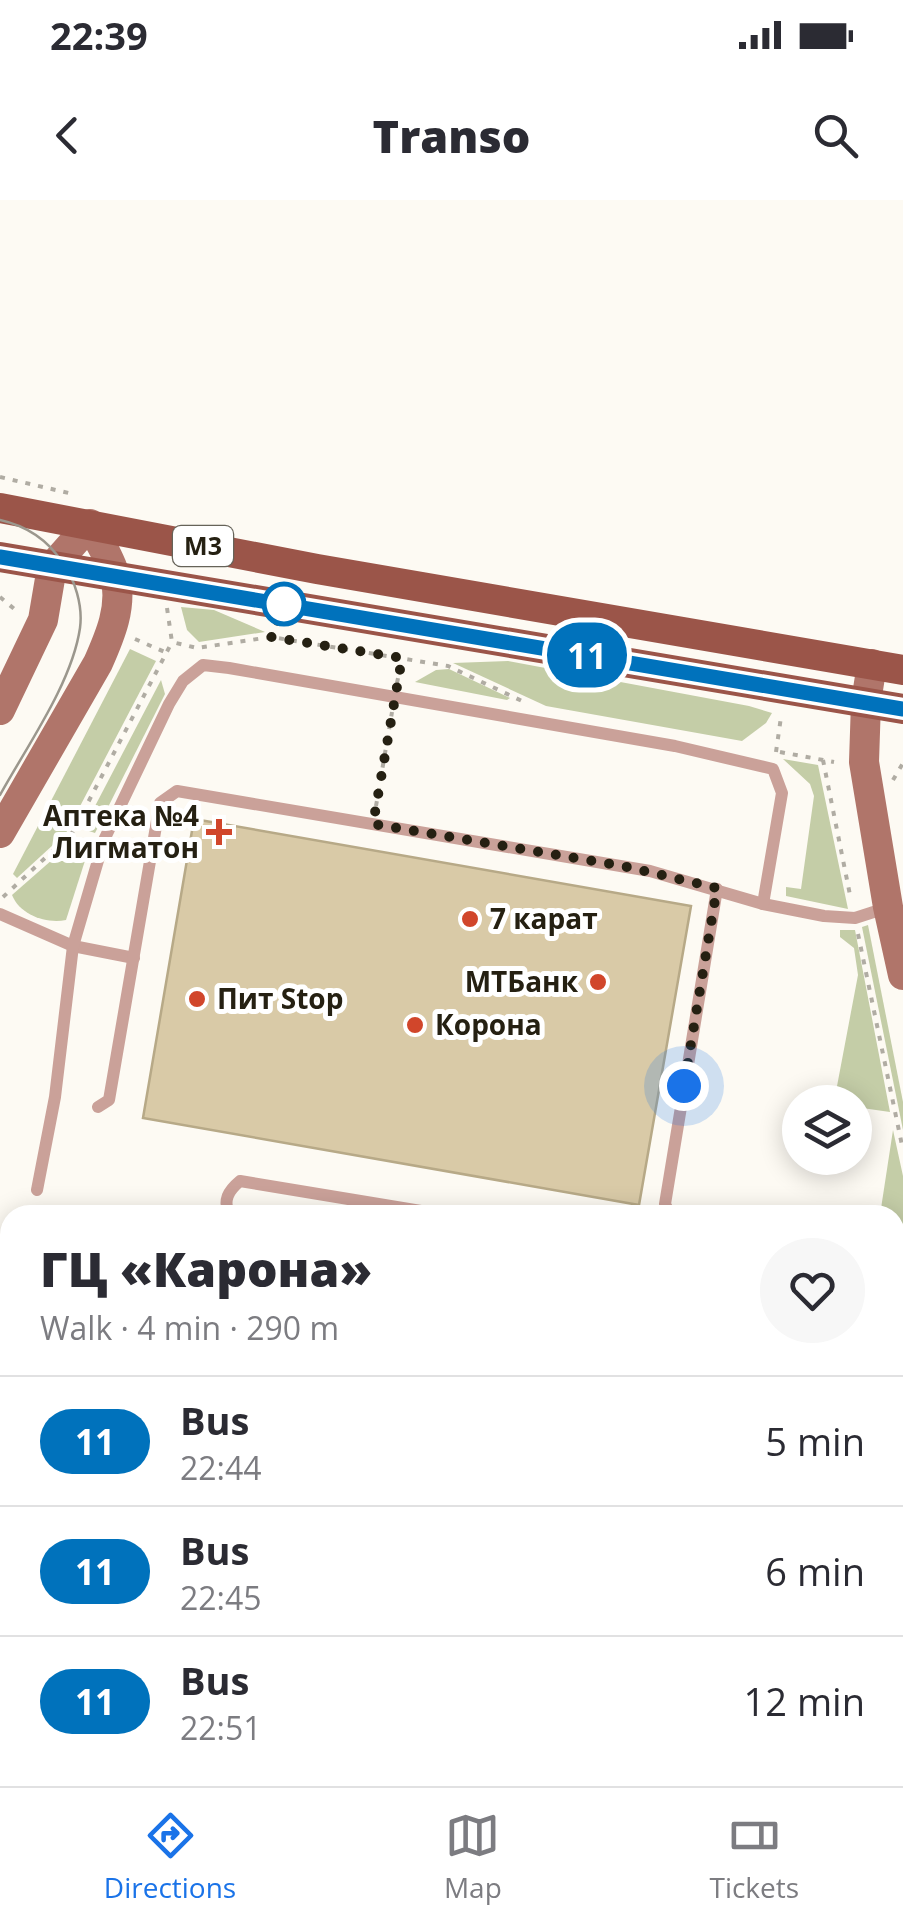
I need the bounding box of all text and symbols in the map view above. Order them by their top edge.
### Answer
text: 22:39 [50,9,148,61]
text: Transo [373,105,530,166]
icon: back [40,108,95,163]
icon: search [808,108,863,163]
road number: М3 [173,526,233,566]
unlabelled marker [263,583,305,625]
line badge: 11 [542,622,632,688]
text: 11 [567,632,607,679]
place label: Аптека №4 Лигматон [43,796,199,866]
marker: Аптека №4 Лигматон [208,821,230,843]
place label: 7 карат [490,899,598,937]
marker: 7 карат [459,908,481,930]
place label: МТБанк [465,962,579,1000]
marker: МТБанк [587,971,609,993]
place label: Пит Stop [217,979,343,1017]
marker: Пит Stop [186,988,208,1010]
place label: Корона [435,1005,542,1043]
marker: Корона [404,1014,426,1036]
your location [659,1061,709,1111]
map controls [782,1085,872,1175]
button: layers [782,1085,872,1175]
text: ГЦ «Карона» [40,1236,372,1301]
button: heart [760,1238,865,1343]
text: Walk · 4 min · 290 m [40,1306,339,1349]
text: Bus [180,1394,249,1446]
text: 5 min [765,1415,865,1467]
text: 11 [75,1418,115,1465]
text: 22:44 [180,1446,262,1489]
text: Bus [180,1524,249,1576]
text: 6 min [765,1545,865,1597]
text: 11 [75,1548,115,1595]
text: 22:45 [180,1576,262,1619]
text: Bus [180,1654,249,1706]
text: 12 min [744,1675,865,1727]
text: 11 [75,1678,115,1725]
text: 22:51 [180,1706,262,1749]
tab: Directions [104,1808,236,1906]
tab: Map [444,1808,502,1906]
tab: Tickets [709,1808,799,1906]

